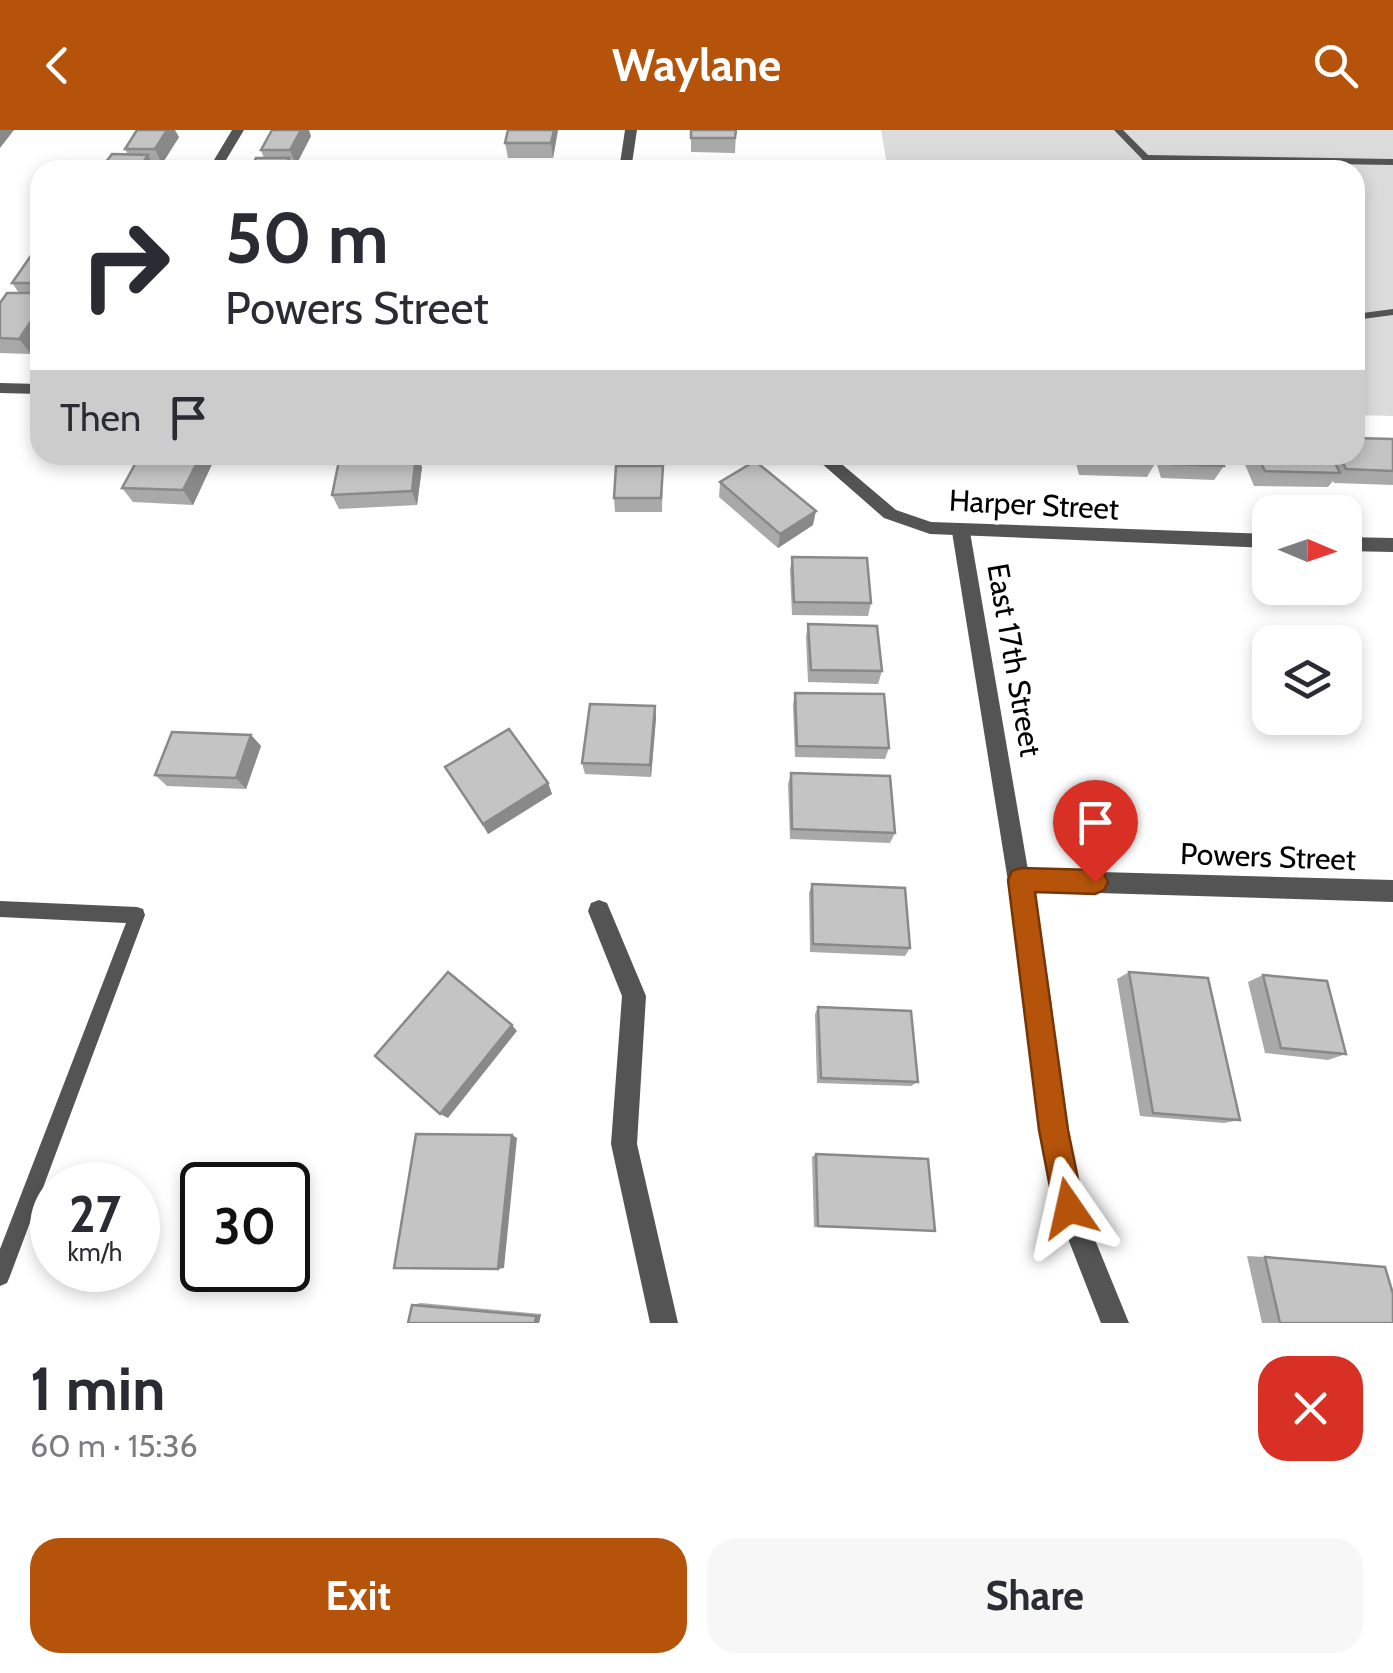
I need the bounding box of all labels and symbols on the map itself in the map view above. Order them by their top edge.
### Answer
street label: Harper Street [948,482,1120,527]
north arrow [1252,495,1362,605]
street label: East 17th Street [979,560,1050,759]
pin [1053,780,1138,883]
street label: Powers Street [1180,835,1357,878]
position arrow [1017,1156,1121,1260]
speed limit sign: 30 [180,1162,310,1292]

